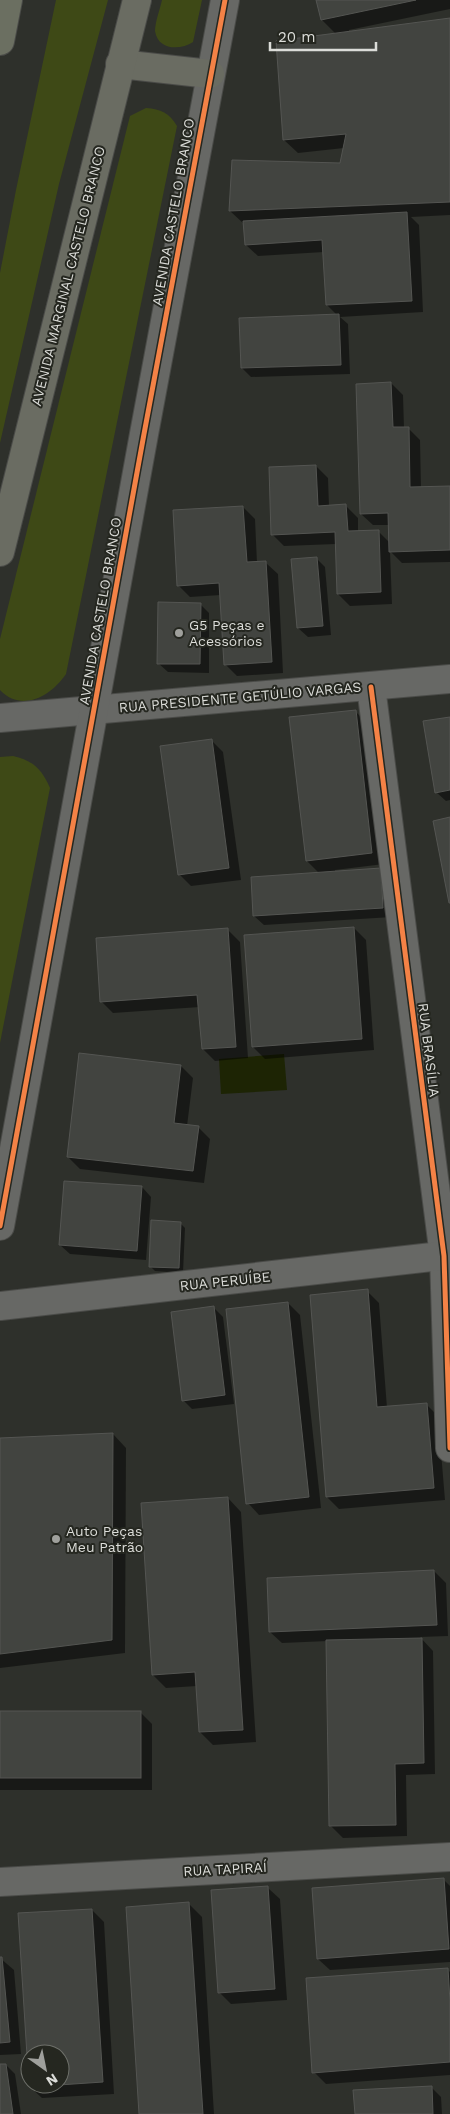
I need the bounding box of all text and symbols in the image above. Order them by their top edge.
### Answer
scale bar [270,20,376,52]
text: 20 m [278,28,316,46]
street label: AVENIDA CASTELO BRANCO [149,117,197,307]
street label: AVENIDA MARGINAL CASTELO BRANCO [28,144,108,408]
street label: AVENIDA CASTELO BRANCO [76,516,124,706]
place label: G5 Peças e Acessórios [189,617,265,649]
marker: G5 Peças e Acessórios [173,627,185,639]
street label: RUA PRESIDENTE GETÚLIO VARGAS [118,678,362,716]
street label: RUA BRASÍLIA [415,1002,443,1098]
street label: RUA PERUÍBE [179,1268,271,1294]
place label: Auto Peças Meu Patrão [66,1523,143,1555]
marker: Auto Peças Meu Patrão [50,1533,62,1545]
street label: RUA TAPIRAÍ [183,1859,267,1879]
north arrow [20,2044,70,2094]
text: N [43,2070,61,2089]

